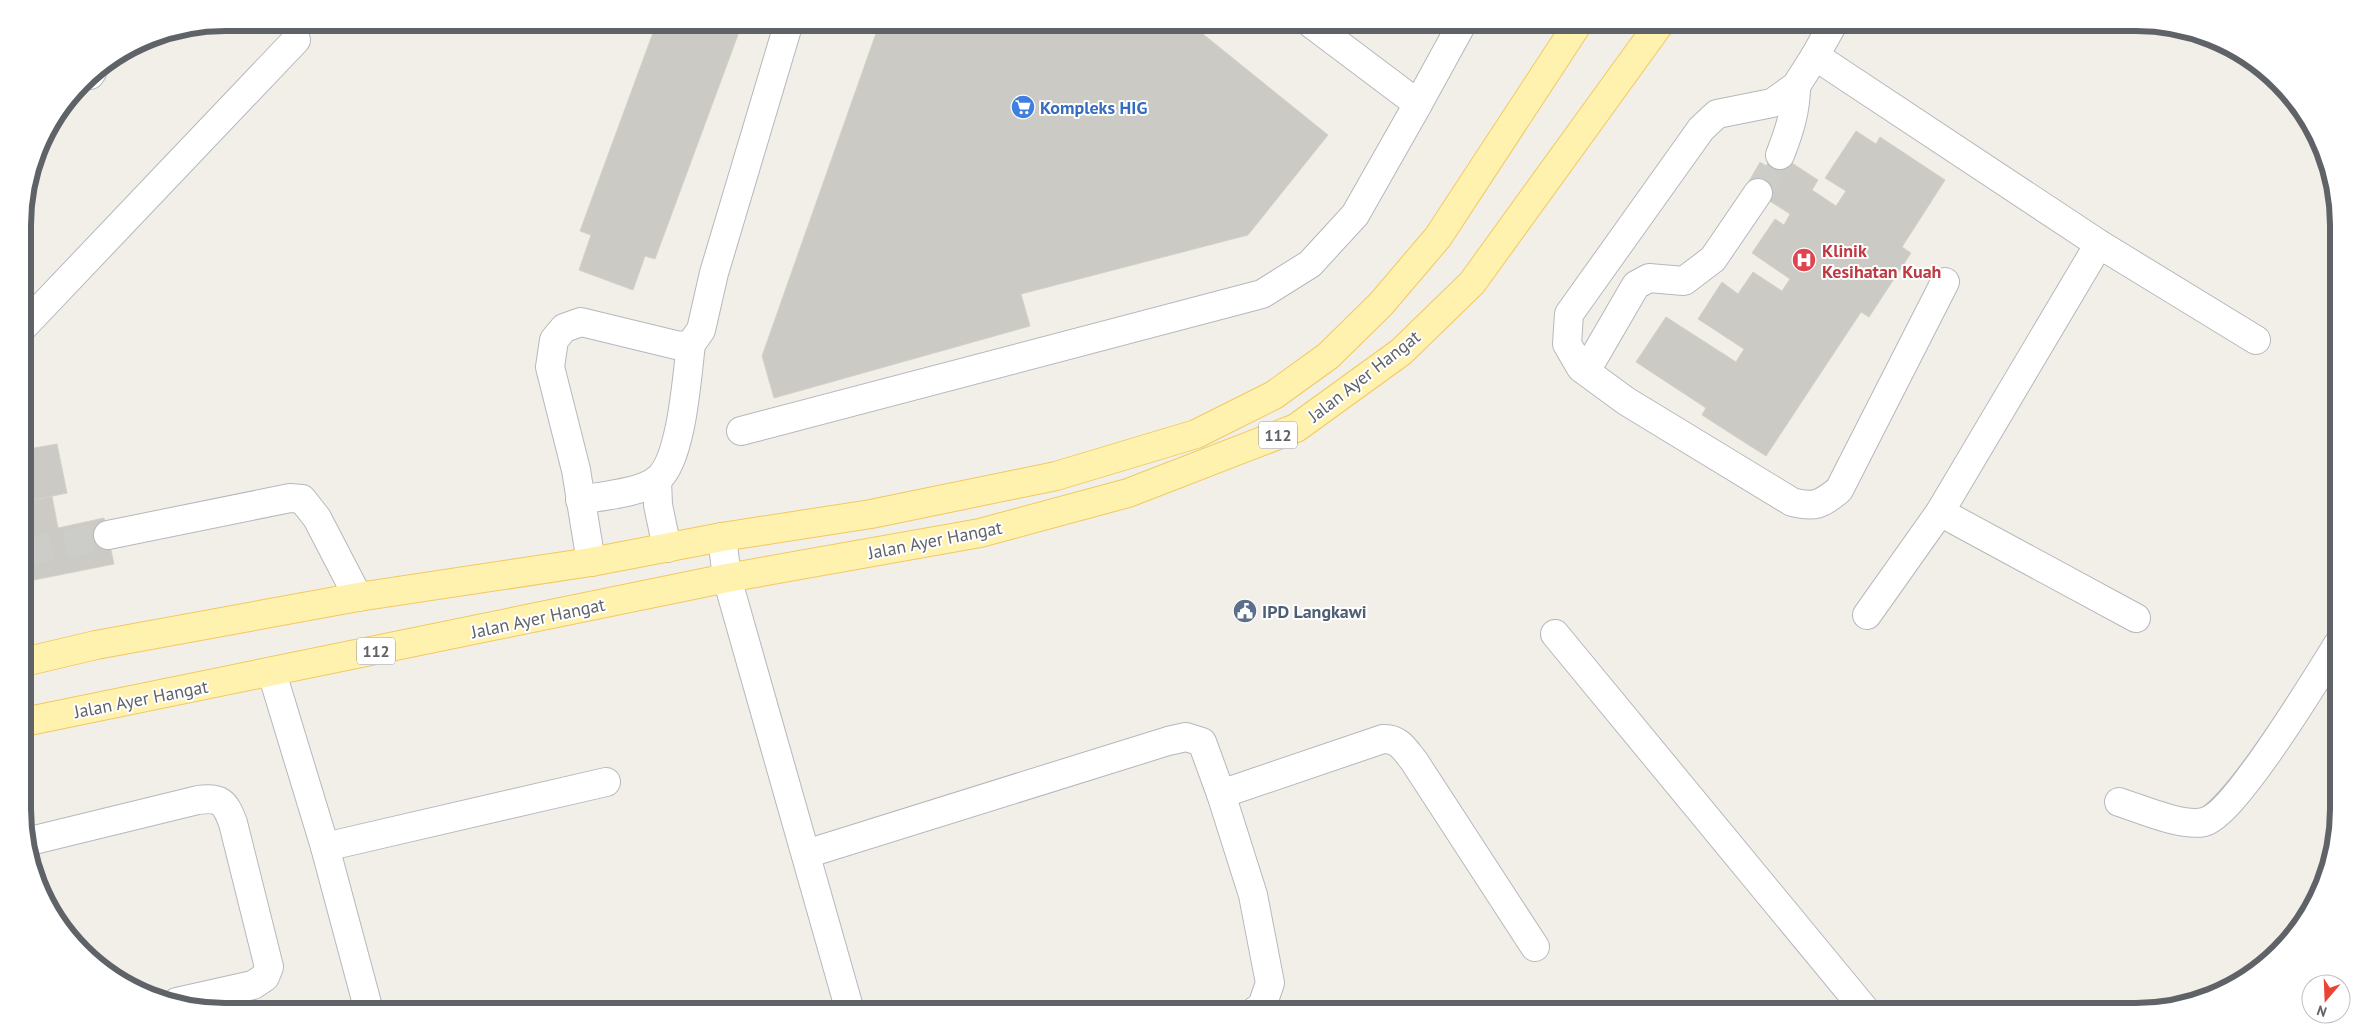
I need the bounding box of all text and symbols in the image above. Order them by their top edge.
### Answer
supermarket icon: Kompleks HIG [1010,94,1036,120]
place label: Kompleks HIG [1040,96,1147,119]
place label: Klinik Kesihatan Kuah [1822,239,1941,283]
hospital icon: Klinik Kesihatan Kuah [1791,247,1817,273]
street label: Jalan Ayer Hangat [1302,325,1425,428]
road number: 112 [1259,422,1297,448]
street label: Jalan Ayer Hangat [865,516,1004,564]
street label: Jalan Ayer Hangat [468,593,607,644]
public building icon: IPD Langkawi [1232,598,1258,624]
place label: IPD Langkawi [1262,600,1367,623]
road number: 112 [357,637,395,664]
street label: Jalan Ayer Hangat [71,675,210,723]
north arrow [2301,974,2351,1024]
text: N [2314,1001,2329,1021]

